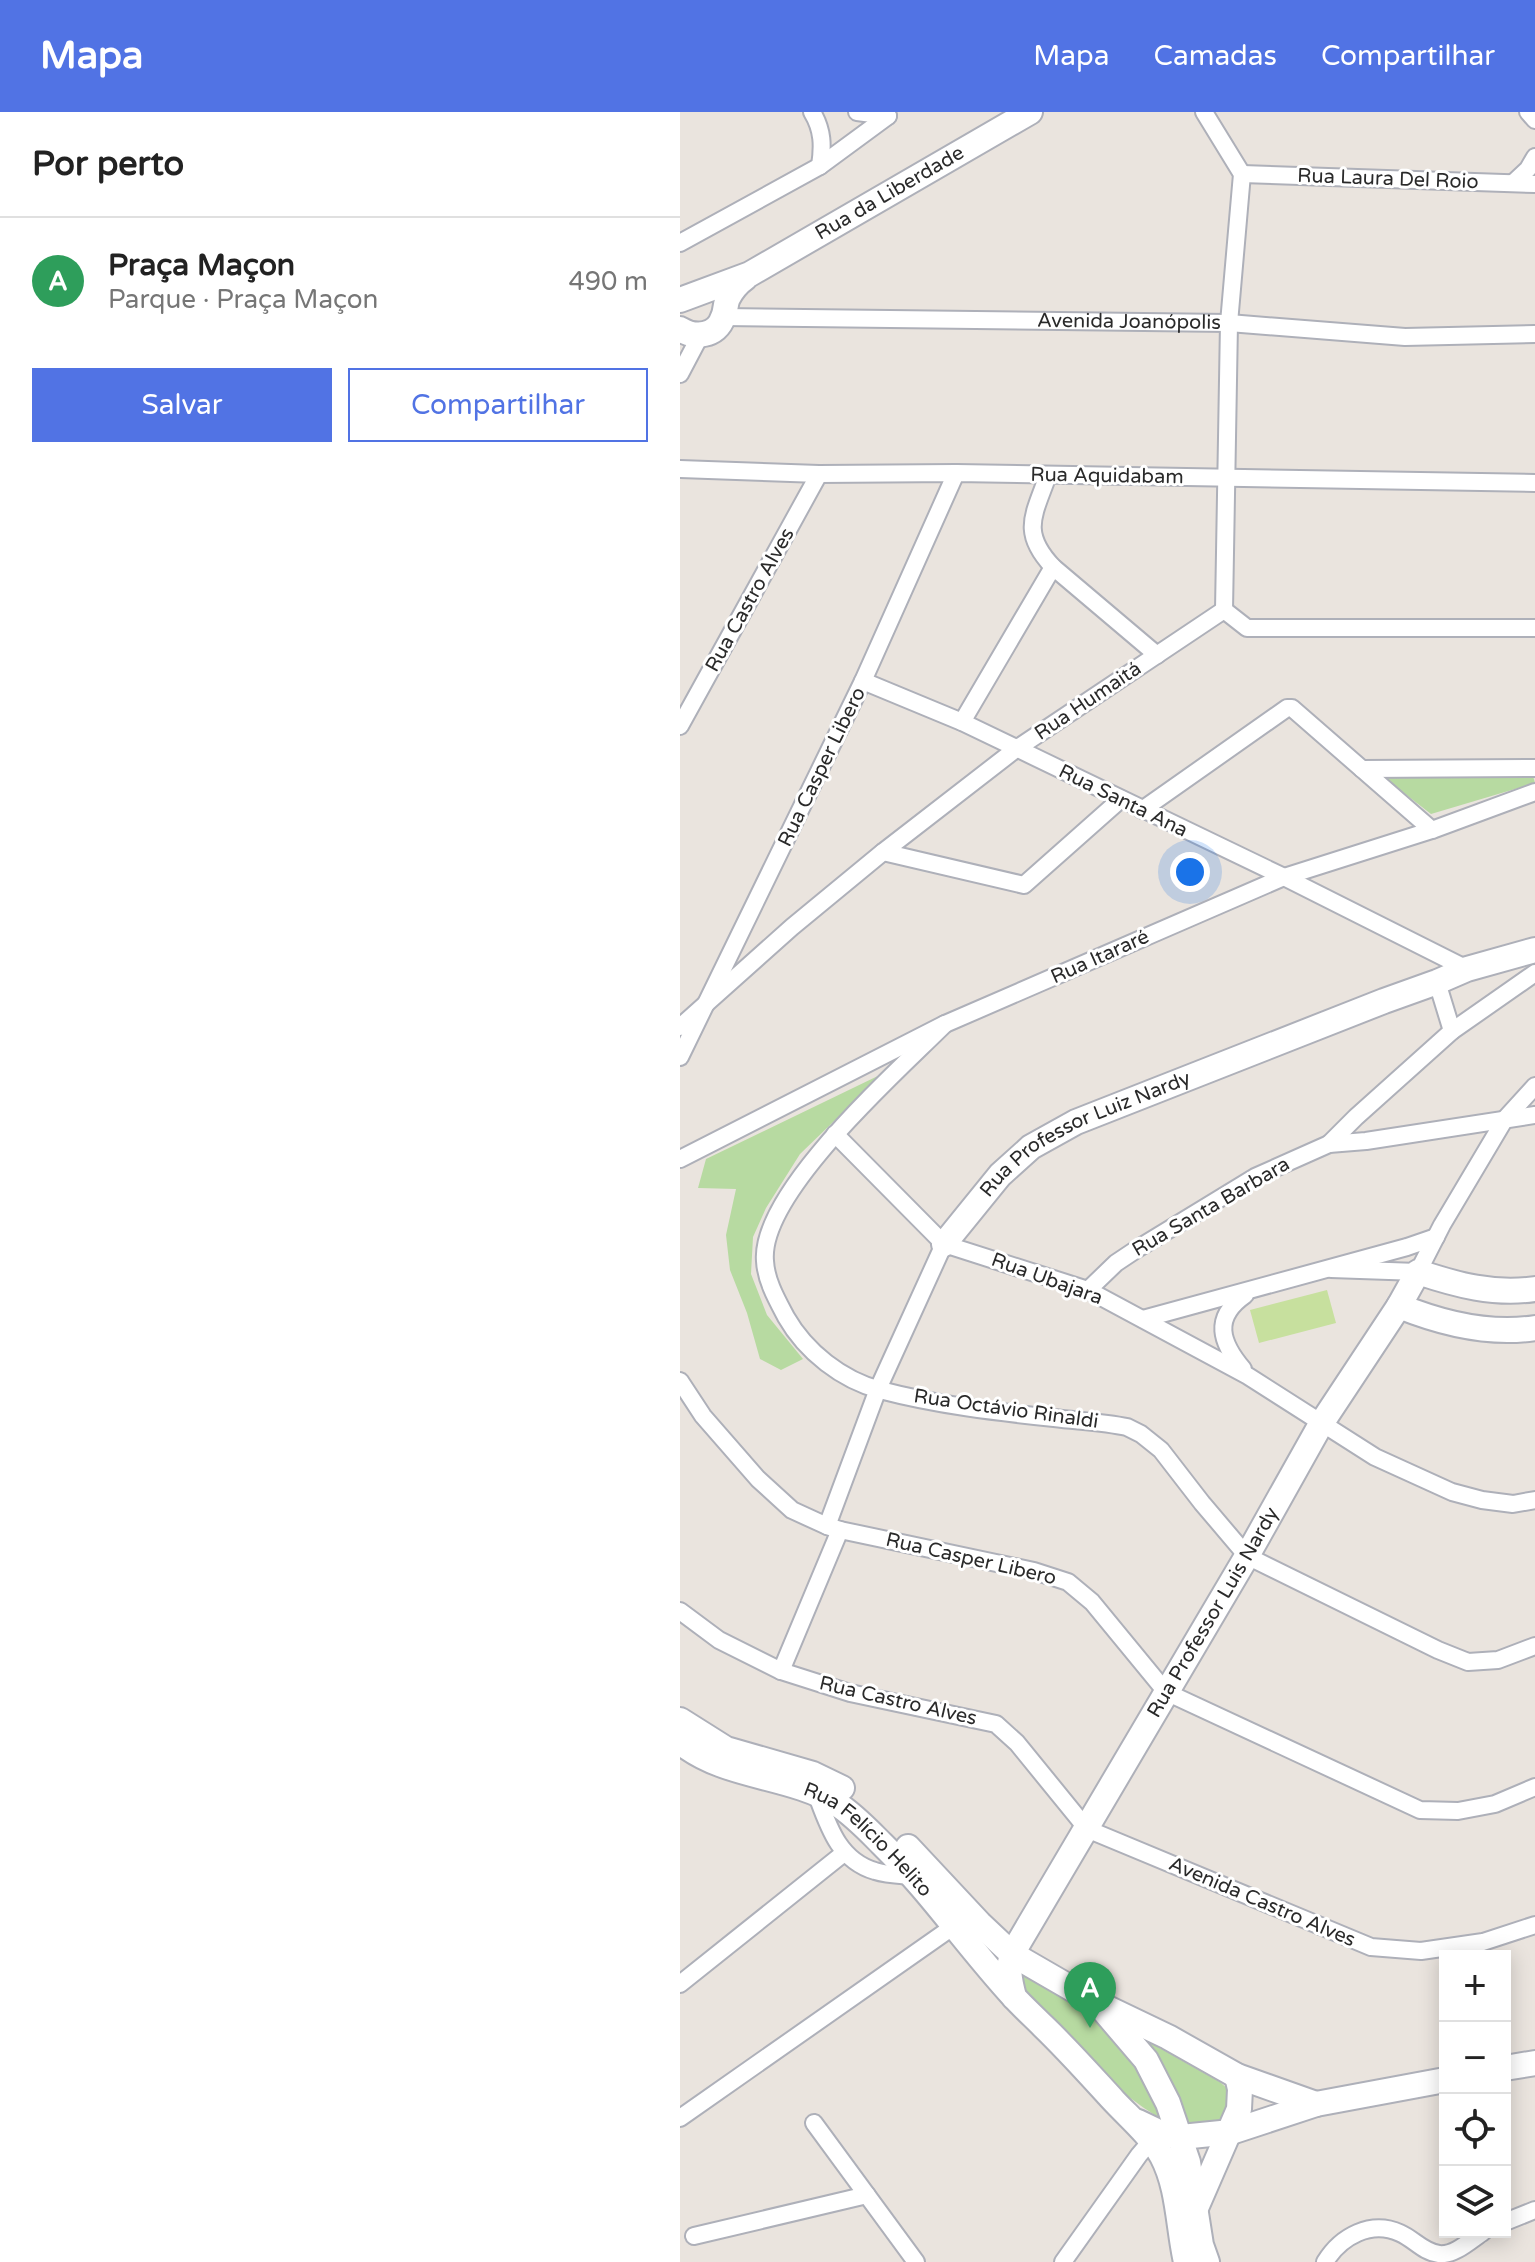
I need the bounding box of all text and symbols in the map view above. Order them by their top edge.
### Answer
text: Mapa [40,33,143,79]
text: Mapa [1033,39,1109,73]
text: Camadas [1153,39,1277,73]
text: Compartilhar [1321,39,1495,73]
street label: Rua da Liberdade [811,141,968,246]
text: Por perto [32,144,184,185]
street label: Rua Laura Del Roio [1297,164,1479,194]
text: Praça Maçon [108,247,295,284]
text: A [48,266,68,297]
text: 490 m [568,266,648,297]
text: Parque · Praça Maçon [108,284,378,315]
street label: Avenida Joanópolis [1037,309,1221,335]
button: Salvar [32,368,332,442]
button: Compartilhar [348,368,648,442]
street label: Rua Aquidabam [1030,463,1184,489]
street label: Rua Castro Alves [700,524,800,676]
street label: Rua Humaitá [1030,657,1146,745]
street label: Rua Casper Libero [773,683,871,851]
street label: Rua Santa Ana [1055,759,1191,843]
your location [1170,852,1210,892]
street label: Rua Itararé [1047,925,1153,989]
street label: Rua Professor Luiz Nardy [975,1066,1194,1202]
street label: Rua Santa Barbara [1128,1152,1294,1262]
street label: Rua Ubajara [988,1248,1106,1310]
street label: Rua Octávio Rinaldi [912,1384,1100,1434]
street label: Rua Professor Luis Nardy [1142,1503,1284,1722]
street label: Rua Casper Libero [883,1528,1059,1590]
street label: Rua Castro Alves [817,1671,979,1731]
street label: Rua Felício Helito [800,1778,937,1902]
street label: Avenida Castro Alves [1165,1852,1359,1952]
map controls [1439,1950,1511,2238]
button: + [1439,1950,1511,2022]
pin: A [1064,1962,1116,2028]
button: − [1439,2022,1511,2094]
button: locate [1439,2094,1511,2166]
button: layers [1439,2166,1511,2238]

